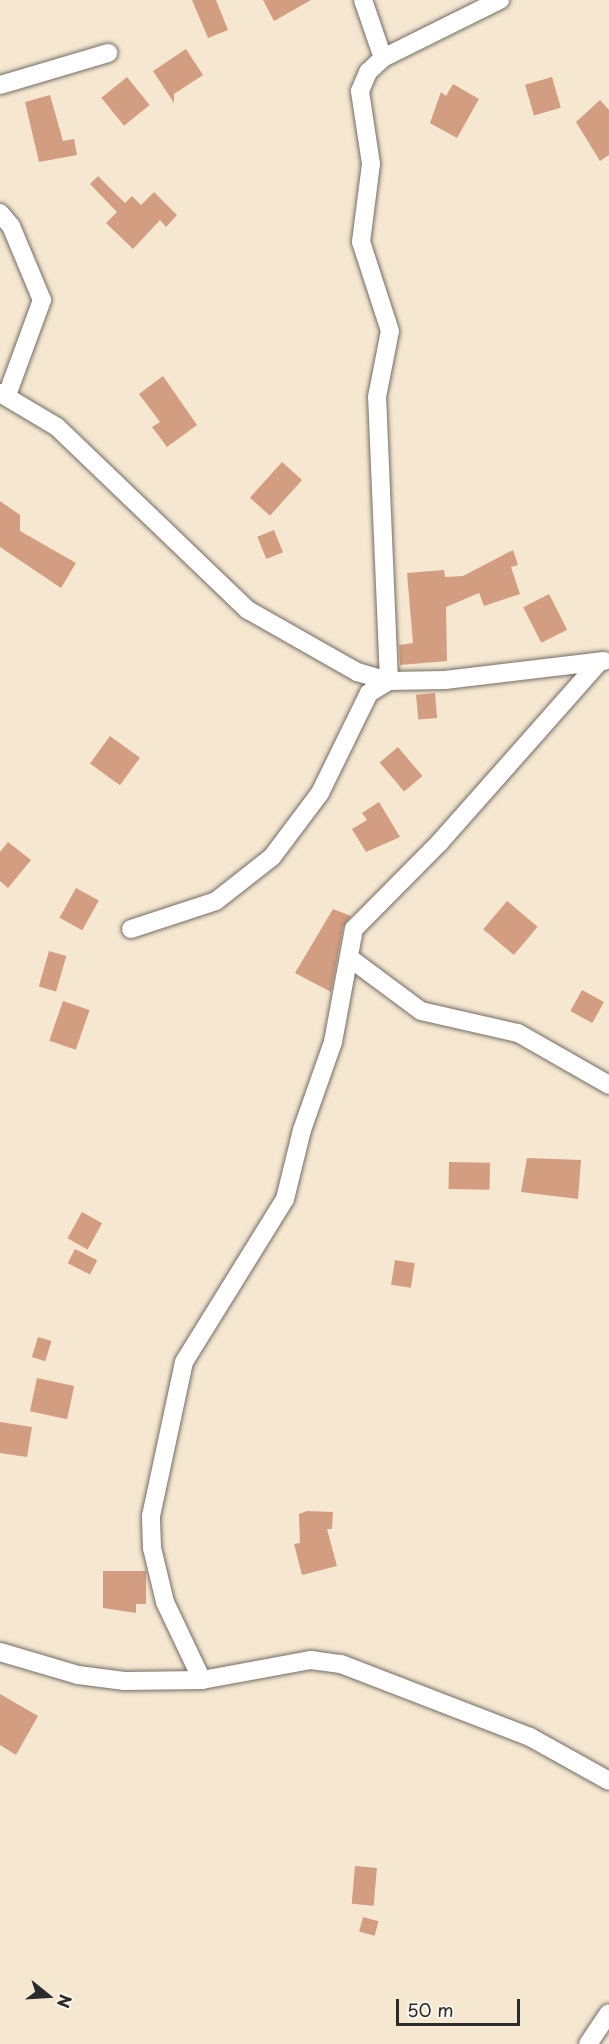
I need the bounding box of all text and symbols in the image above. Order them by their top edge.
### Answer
north arrow [18,1966,78,2026]
scale bar [399,1987,524,2025]
text: N [52,1992,78,2011]
text: 50 m [407,1996,454,2023]

